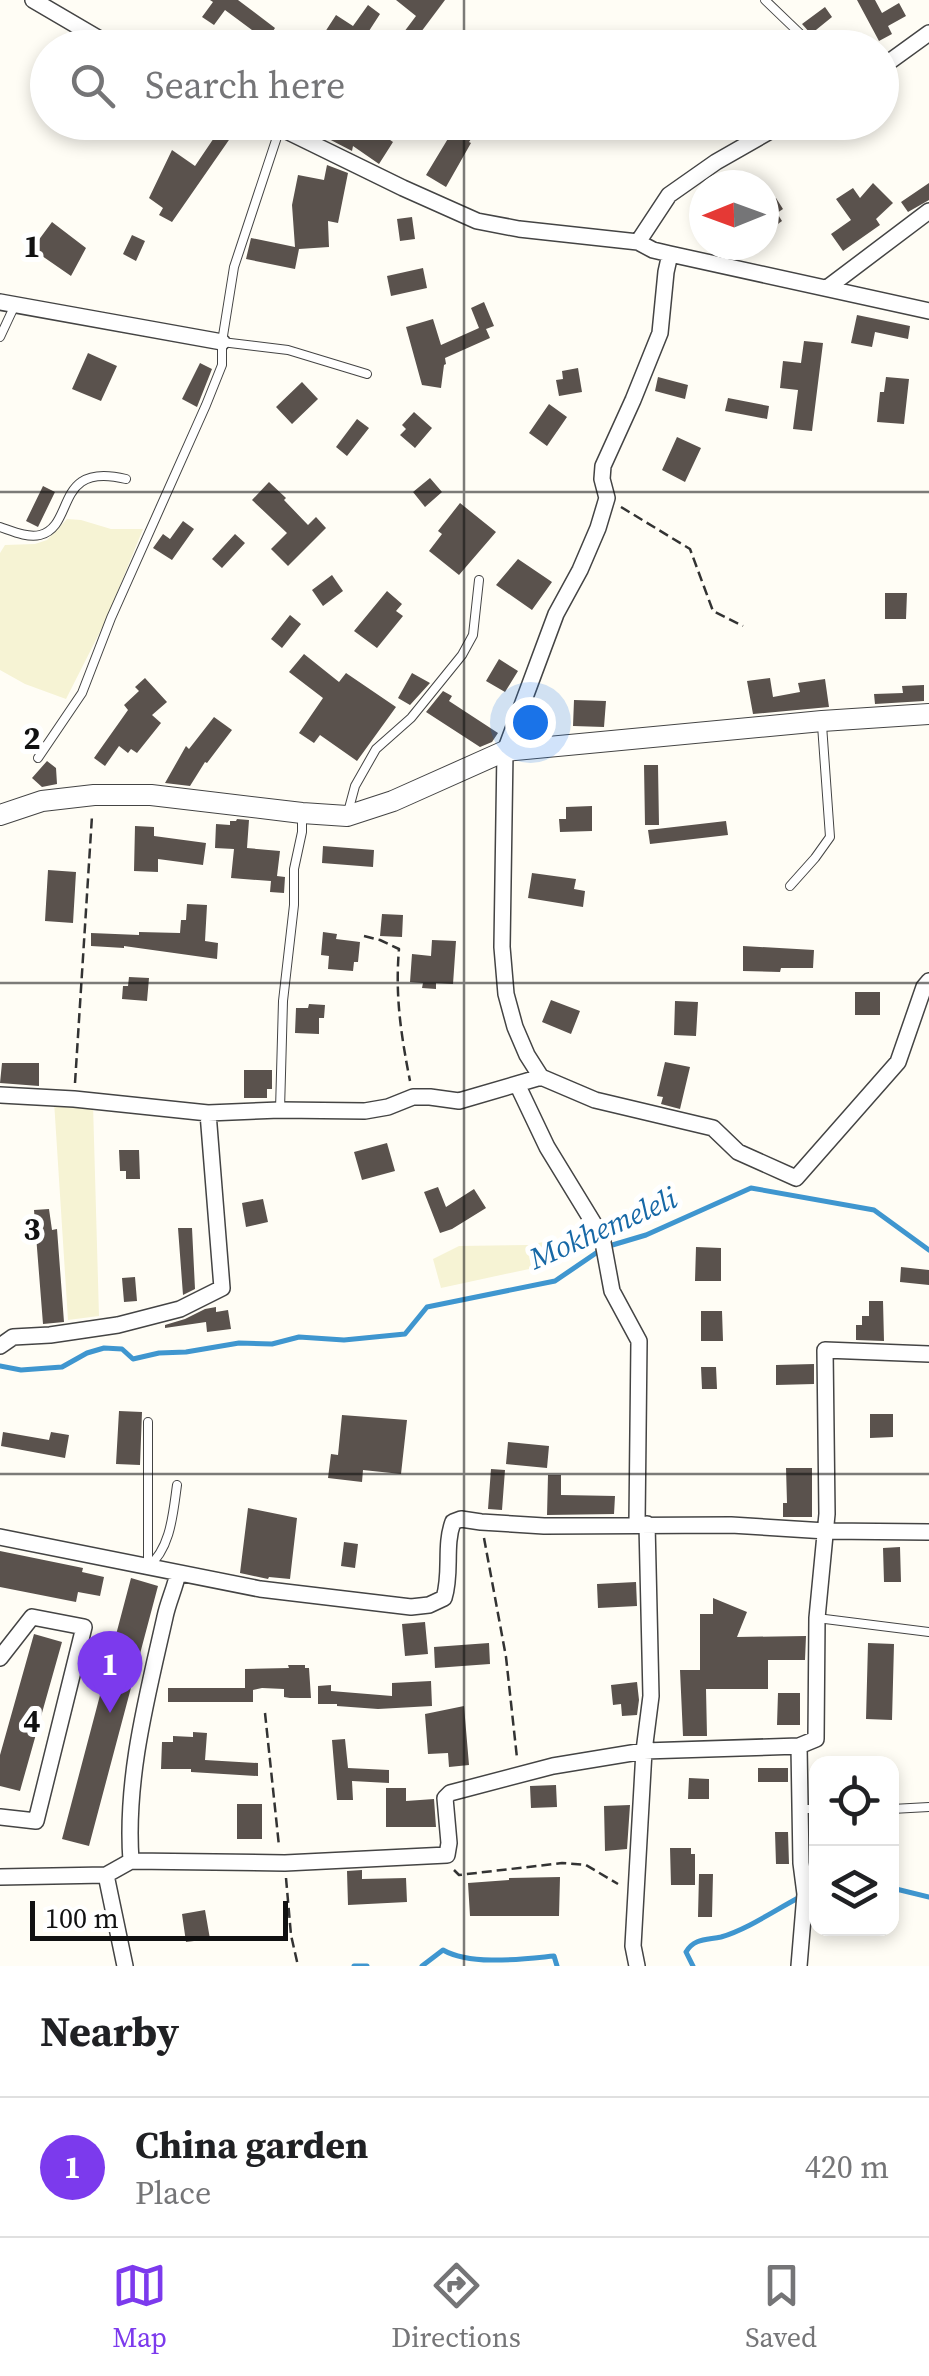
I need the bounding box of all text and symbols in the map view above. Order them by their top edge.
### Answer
search box [30,30,899,140]
icon: search [65,58,120,113]
text: Search here [145,59,345,111]
north arrow [689,170,779,260]
text: 1 [23,224,41,268]
your location [505,697,556,748]
text: 2 [23,716,41,760]
water label: Mokhemeleli [522,1177,684,1279]
text: 3 [23,1207,41,1251]
pin: 1 [78,1630,142,1713]
text: 4 [23,1699,41,1743]
map controls [809,1756,899,1936]
button: locate [809,1756,899,1846]
button: layers [809,1846,899,1936]
scale bar [30,1896,288,1940]
text: 100 m [45,1899,119,1937]
text: Nearby [40,2002,179,2060]
text: China garden [135,2119,368,2171]
text: 1 [64,2145,81,2189]
text: 420 m [805,2145,889,2189]
text: Place [135,2171,211,2215]
tab: Map [112,2258,167,2356]
tab: Directions [391,2258,521,2356]
tab: Saved [745,2258,817,2356]

